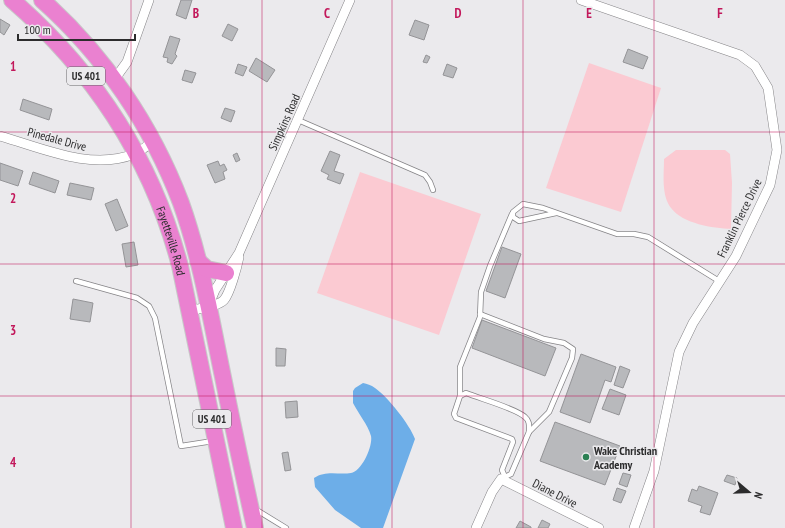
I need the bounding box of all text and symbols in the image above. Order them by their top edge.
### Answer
text: B [193,5,199,22]
text: C [324,5,330,22]
text: D [455,5,462,22]
text: E [586,5,592,22]
text: F [717,5,723,22]
scale bar [18,16,135,42]
text: 100 m [24,22,51,37]
text: 1 [10,58,16,75]
road number: US 401 [67,67,105,85]
street label: Simpkins Road [265,91,303,153]
street label: Pinedale Drive [26,124,88,154]
street label: Franklin Pierce Drive [713,176,765,260]
text: 2 [10,190,16,207]
street label: Fayetteville Road [154,204,189,277]
text: 3 [10,322,16,339]
road number: US 401 [193,410,231,428]
place label: Wake Christian Academy [593,443,657,472]
marker: Wake Christian Academy [581,452,591,462]
text: 4 [10,454,17,471]
north arrow [729,472,769,512]
street label: Diane Drive [530,475,580,511]
text: N [751,490,766,500]

